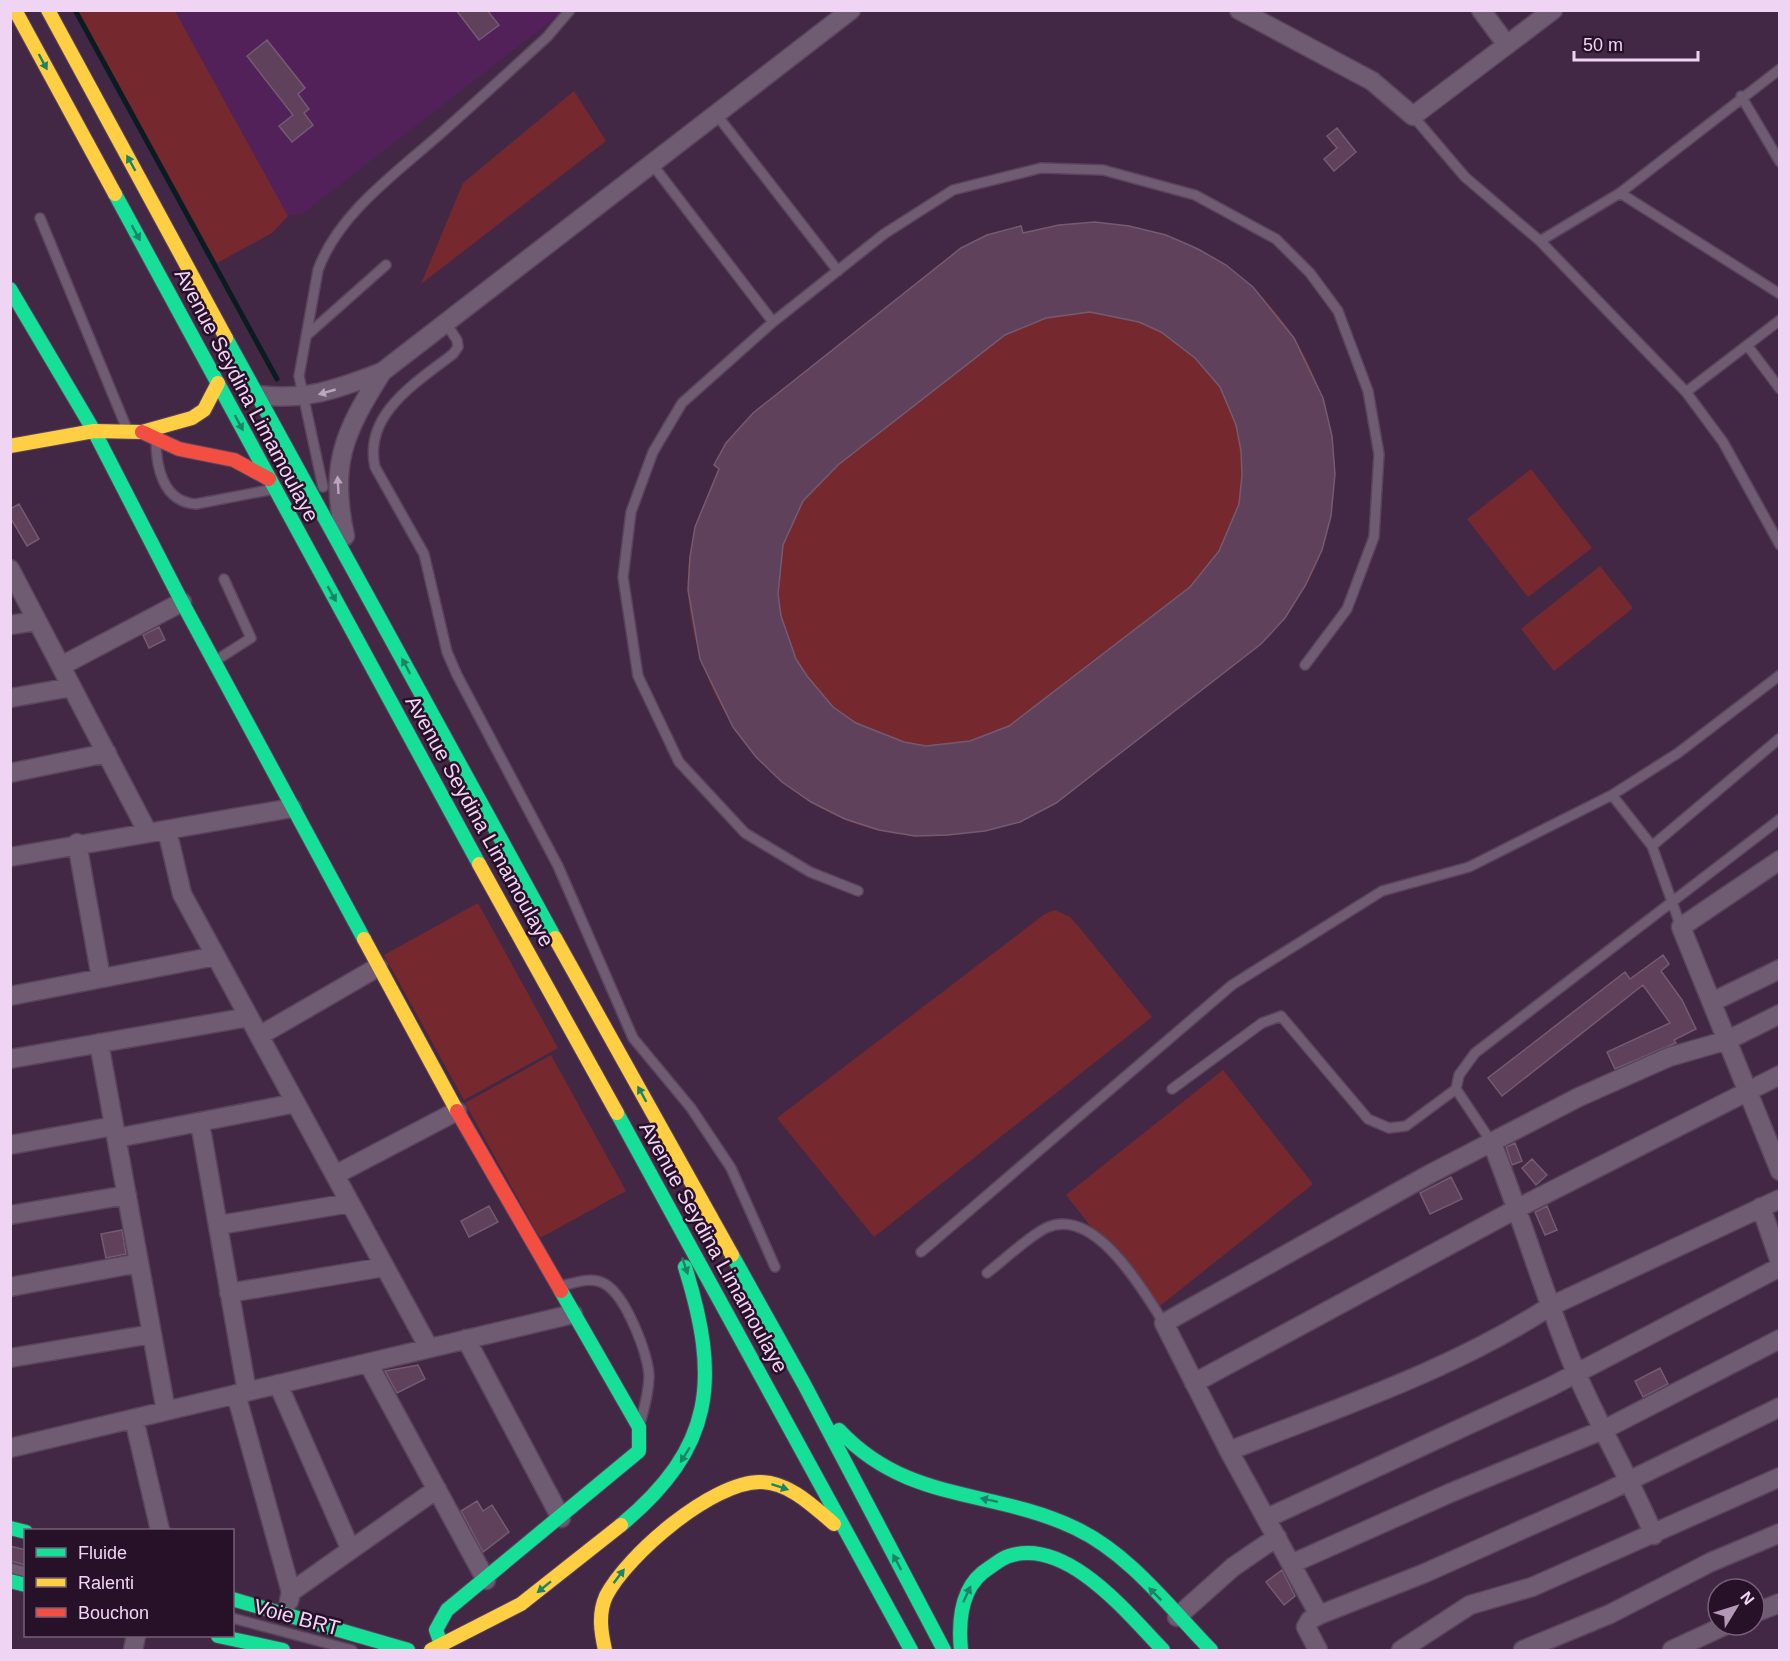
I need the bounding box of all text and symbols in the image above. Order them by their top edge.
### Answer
scale bar [1574,24,1698,62]
text: 50 m [1583,35,1623,55]
one-way arrow [38,54,48,71]
one-way arrow [126,154,136,171]
one-way arrow [131,225,141,242]
street label: Avenue Seydina Limamoulaye [170,265,324,525]
one-way arrow [318,388,336,397]
one-way arrow [234,415,244,432]
one-way arrow [333,475,343,494]
one-way arrow [327,586,337,603]
one-way arrow [401,657,411,674]
street label: Avenue Seydina Limamoulaye [401,692,559,950]
one-way arrow [636,1086,647,1102]
street label: Avenue Seydina Limamoulaye [635,1118,793,1376]
one-way arrow [680,1258,690,1276]
one-way arrow [680,1447,691,1463]
one-way arrow [771,1483,789,1493]
one-way arrow [979,1495,998,1504]
legend [24,1529,234,1637]
text: Fluide [78,1543,127,1563]
one-way arrow [892,1553,902,1570]
one-way arrow [612,1569,624,1584]
text: Ralenti [78,1573,134,1593]
north arrow [1706,1577,1766,1637]
one-way arrow [536,1581,552,1594]
one-way arrow [962,1585,971,1602]
one-way arrow [1148,1587,1162,1601]
text: N [1737,1588,1758,1608]
street label: Voie BRT [251,1594,343,1640]
text: Bouchon [78,1603,149,1623]

